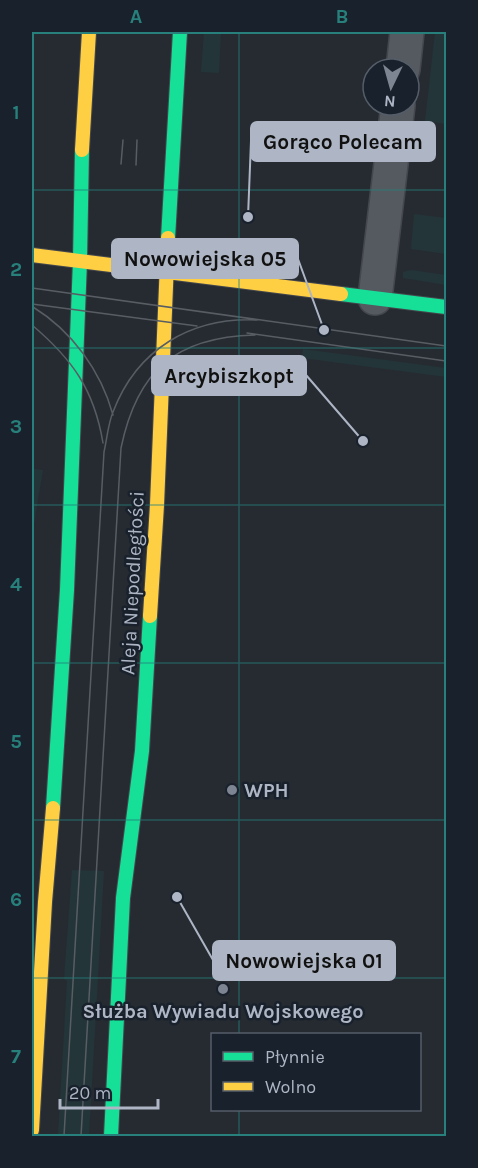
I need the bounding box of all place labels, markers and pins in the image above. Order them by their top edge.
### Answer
callout: Gorąco Polecam [251,122,435,161]
callout: Nowowiejska 05 [112,239,298,278]
callout: Arcybiszkopt [152,356,306,395]
place label: WPH [244,779,289,802]
marker: WPH [225,783,239,797]
callout: Nowowiejska 01 [213,941,395,980]
marker: Służba Wywiadu Wojskowego [216,982,230,996]
place label: Służba Wywiadu Wojskowego [82,1000,364,1023]

